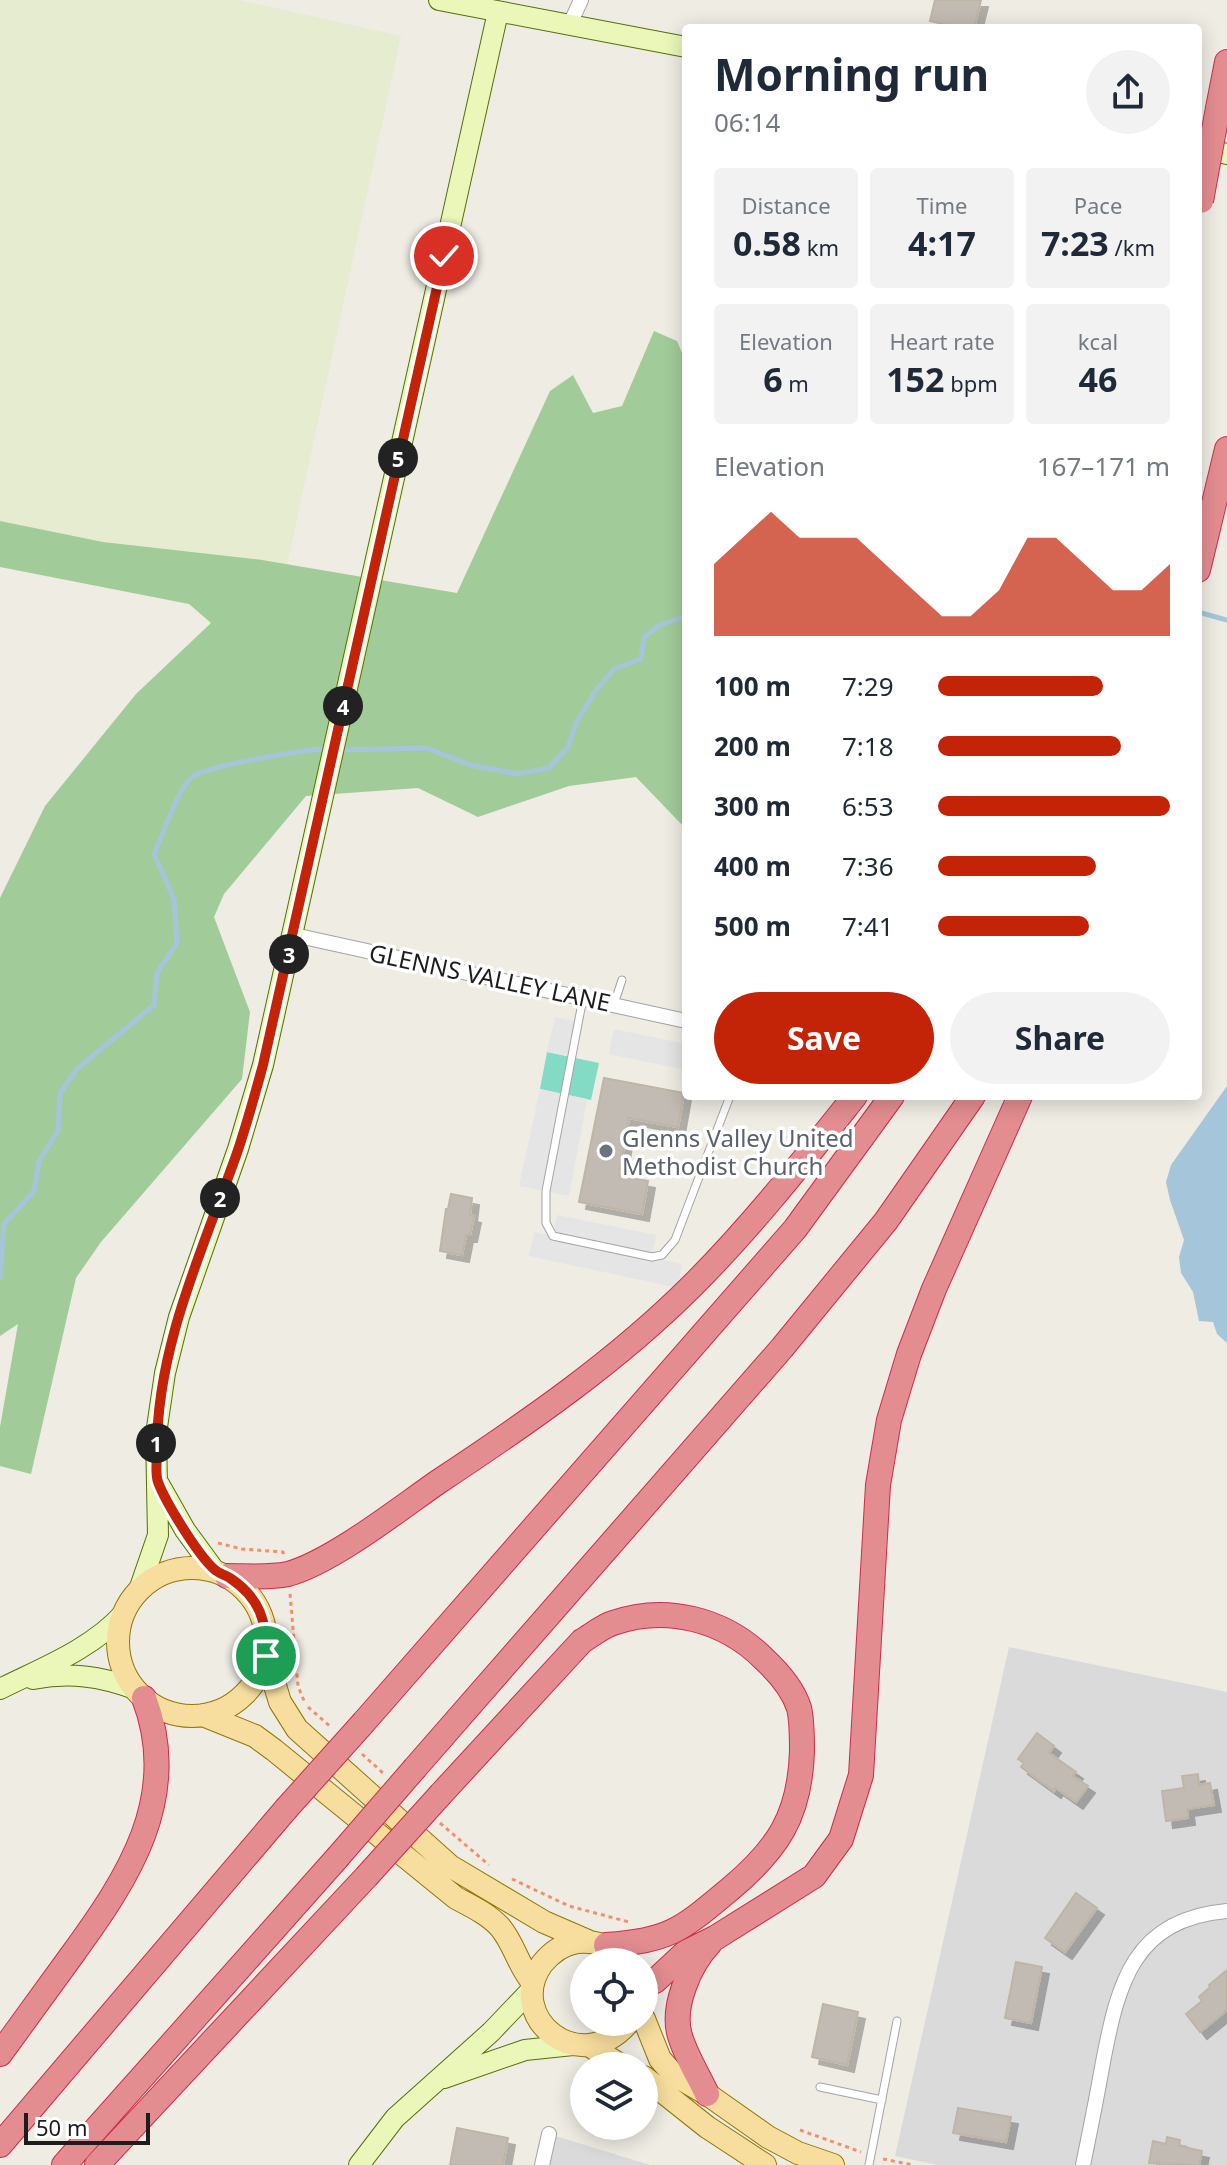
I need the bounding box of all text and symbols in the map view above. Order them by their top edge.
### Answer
text: Morning run [714,44,989,104]
button: share [1086,50,1170,134]
text: 06:14 [714,104,780,140]
text: Distance [741,190,831,220]
text: Time [917,190,967,220]
text: Pace [1074,190,1122,220]
text: 0.58 [733,220,801,266]
text: 4:17 [908,220,976,266]
text: 7:23 [1041,220,1109,266]
pin [410,222,478,290]
text: km [801,232,839,262]
text: /km [1109,232,1155,262]
icon: check [422,234,466,278]
text: Elevation [739,326,833,356]
text: Heart rate [889,326,995,356]
text: kcal [1078,326,1118,356]
text: 6 [763,356,783,402]
text: 152 [886,356,945,402]
text: 46 [1079,356,1117,402]
text: m [783,368,809,398]
text: bpm [945,368,998,398]
pin: 5 [378,438,418,478]
text: 5 [392,443,404,473]
text: Elevation [714,448,825,484]
text: 167–171 m [1037,448,1170,484]
text: 100 m [714,668,791,704]
text: 7:29 [842,668,894,704]
pin: 4 [323,686,363,726]
text: 4 [337,691,349,721]
text: 200 m [714,728,791,764]
text: 7:18 [842,728,894,764]
text: 300 m [714,788,791,824]
text: 6:53 [842,788,894,824]
text: 400 m [714,848,791,884]
text: 7:36 [842,848,894,884]
text: 500 m [714,908,791,944]
text: 7:41 [842,908,894,944]
pin: 3 [269,934,309,974]
street label: GLENNS VALLEY LANE [366,935,614,1019]
text: 3 [283,939,295,969]
button: Save [714,992,934,1084]
button: Share [950,992,1170,1084]
place label: Glenns Valley United Methodist Church [622,1121,853,1182]
marker: Glenns Valley United Methodist Church [597,1142,615,1160]
pin: 2 [200,1178,240,1218]
text: 2 [214,1183,226,1213]
pin: 1 [136,1423,176,1463]
text: 1 [150,1428,162,1458]
pin [232,1622,300,1690]
icon: arrive [244,1634,288,1678]
map controls [570,1948,658,2140]
button: locate [570,1948,658,2036]
button: layers [570,2052,658,2140]
scale bar [24,2109,150,2145]
text: 50 m [36,2112,87,2142]

